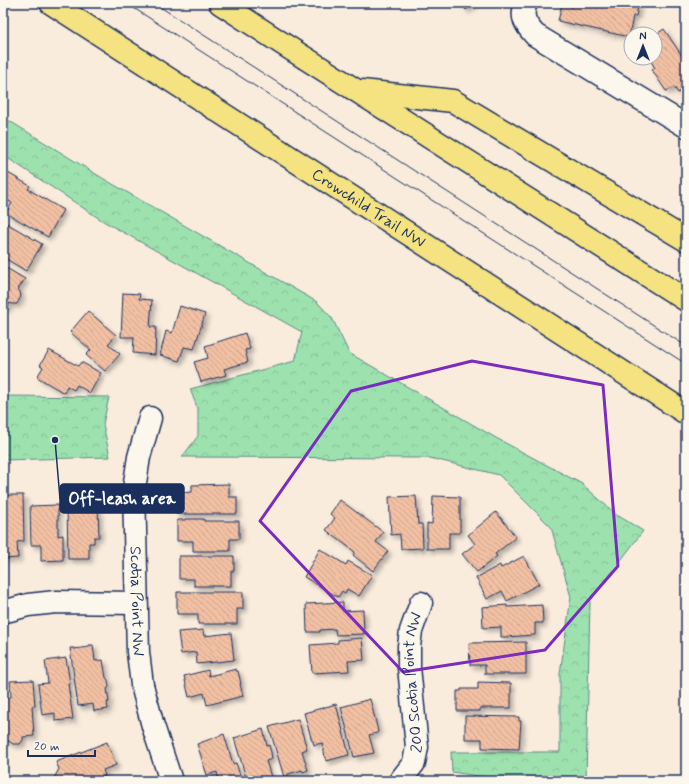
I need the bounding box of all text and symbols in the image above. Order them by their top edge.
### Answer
north arrow [623,26,663,66]
text: N [639,30,647,44]
street label: Crowchild Trail NW [308,164,429,252]
callout: Off-leash area [60,484,184,513]
text: Off-leash area [68,488,177,510]
street label: Scotia Point NW [125,546,149,656]
street label: 200 Scotia Point NW [398,610,428,754]
scale bar [28,732,95,758]
text: 20 m [34,739,60,755]

